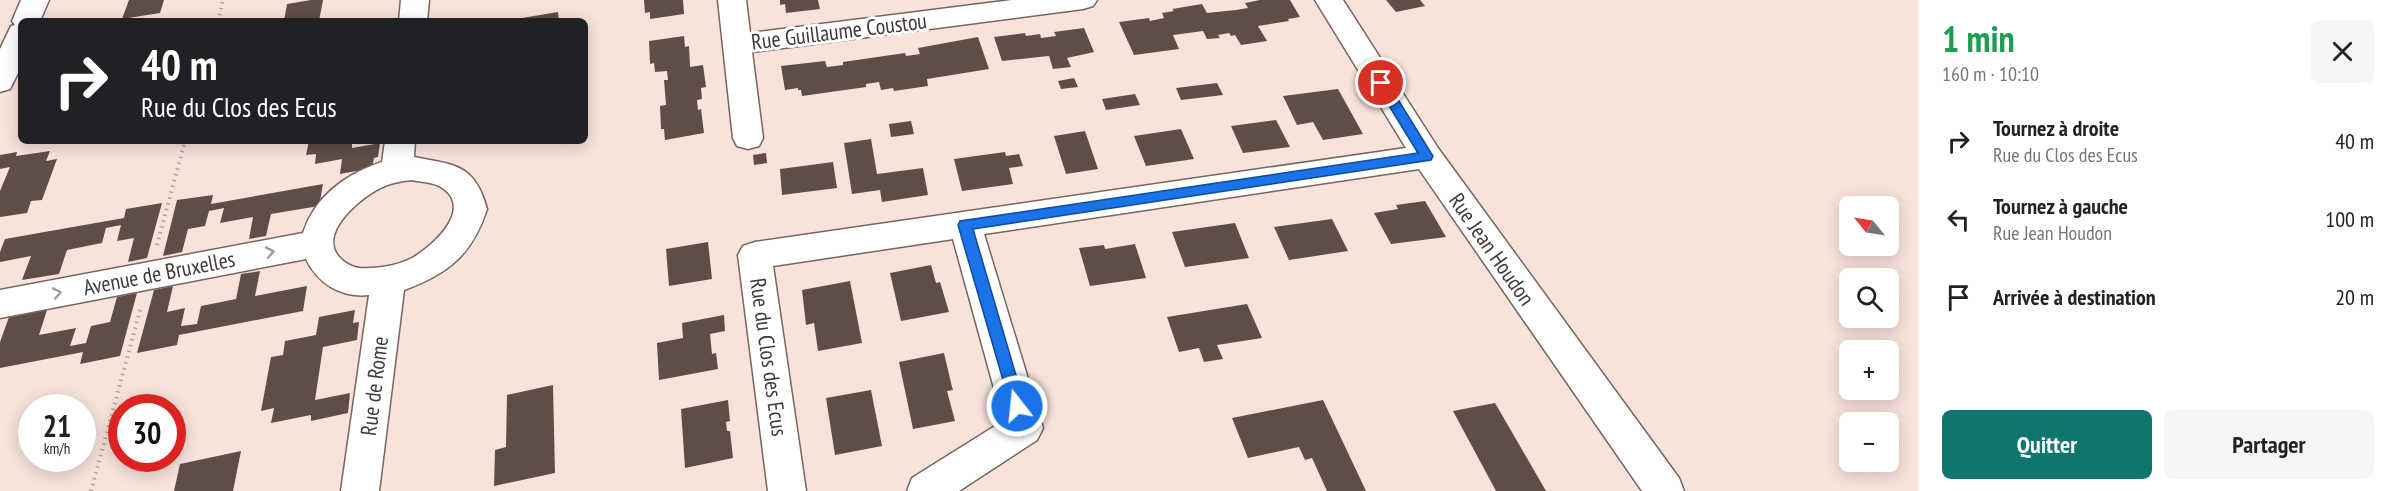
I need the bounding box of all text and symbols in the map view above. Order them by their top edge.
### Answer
street label: Rue Guillaume Coustou [750,6,928,56]
text: 1 min [1942,15,2015,62]
button: close [2311,20,2374,83]
text: 40 m [141,37,218,92]
icon: right [42,42,120,120]
pin [1355,57,1406,108]
text: 160 m · 10:10 [1942,61,2039,87]
icon: arrive [1364,66,1397,99]
text: Rue du Clos des Ecus [141,90,337,124]
text: Tournez à droite [1993,114,2119,142]
icon: right [1942,125,1975,158]
text: 40 m [2335,127,2374,155]
text: Rue du Clos des Ecus [1993,142,2138,168]
street label: Rue Jean Houdon [1443,187,1541,311]
text: Tournez à gauche [1993,192,2128,220]
north arrow [1839,196,1899,256]
map controls [1839,196,1899,472]
icon: left [1942,203,1975,236]
text: 100 m [2325,205,2374,233]
text: Rue Jean Houdon [1993,220,2112,246]
street label: Avenue de Bruxelles [81,245,237,301]
one-way arrow [264,246,274,259]
button: search [1839,268,1899,328]
street label: Rue du Clos des Ecus [744,276,794,438]
icon: arrive [1942,281,1975,314]
text: Arrivée à destination [1993,283,2156,311]
text: 20 m [2335,283,2374,311]
one-way arrow [52,287,62,300]
street label: Rue de Rome [354,335,394,437]
button: + [1839,340,1899,400]
position arrow [985,374,1049,438]
speed limit sign: 30 [108,394,186,472]
text: 21 [43,406,71,445]
button: Quitter [1942,410,2152,479]
button: Partager [2164,410,2374,479]
button: − [1839,412,1899,472]
text: km/h [44,439,70,458]

